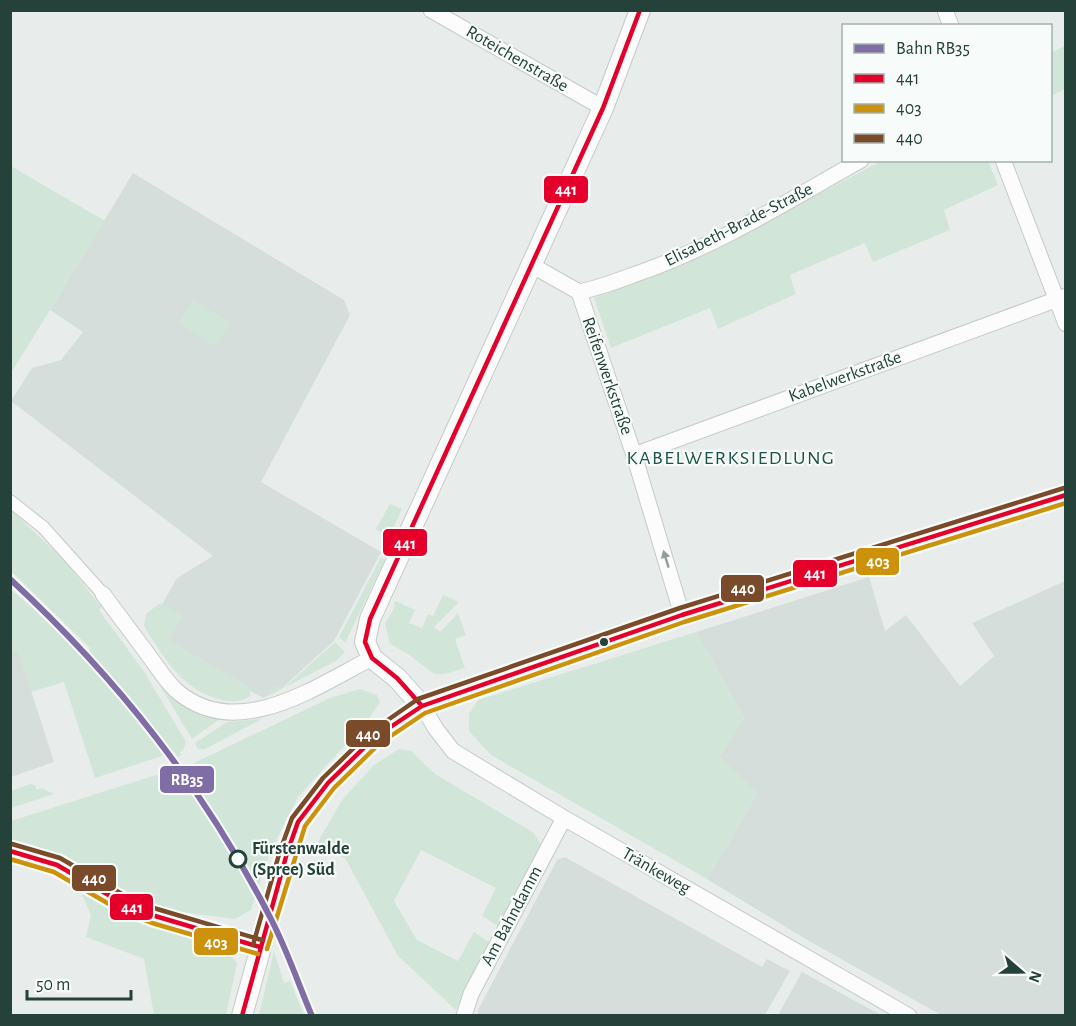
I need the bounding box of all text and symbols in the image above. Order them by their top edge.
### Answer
street label: Roteichenstraße [463,22,571,96]
legend [842,24,1052,162]
text: Bahn RB35 [896,40,970,58]
text: 441 [896,70,920,88]
text: 403 [896,100,922,118]
text: 440 [896,130,923,148]
line badge: 441 [543,175,589,204]
street label: Elisabeth-Brade-Straße [662,180,816,270]
text: 441 [555,182,577,198]
street label: Reifenwerkstraße [578,315,636,437]
street label: Kabelwerkstraße [786,348,904,406]
district label: KABELWERKSIEDLUNG [627,448,835,468]
line badge: 441 [382,528,428,557]
text: 441 [394,536,416,552]
line badge: 403 [855,547,900,576]
one-way arrow [661,550,670,568]
text: 403 [866,554,890,570]
line badge: 441 [792,559,838,588]
text: 441 [804,566,826,582]
line badge: 440 [720,574,765,603]
text: 440 [731,581,755,597]
unlabelled marker [598,636,610,648]
line badge: 440 [345,719,391,748]
text: 440 [356,727,380,743]
line badge: RB35 [159,765,215,794]
text: RB35 [171,772,203,788]
place label: Fürstenwalde (Spree) Süd [252,840,349,879]
street label: Tränkeweg [619,844,693,898]
marker: Fürstenwalde (Spree) Süd [229,850,247,868]
street label: Am Bahndamm [478,863,546,969]
line badge: 440 [71,864,117,892]
text: 440 [82,871,106,887]
line badge: 441 [109,893,154,921]
text: 441 [121,900,143,916]
line badge: 403 [193,927,239,956]
text: 403 [204,935,228,951]
north arrow [992,942,1052,1002]
scale bar [27,963,130,1001]
text: N [1026,969,1045,985]
text: 50 m [36,976,70,994]

